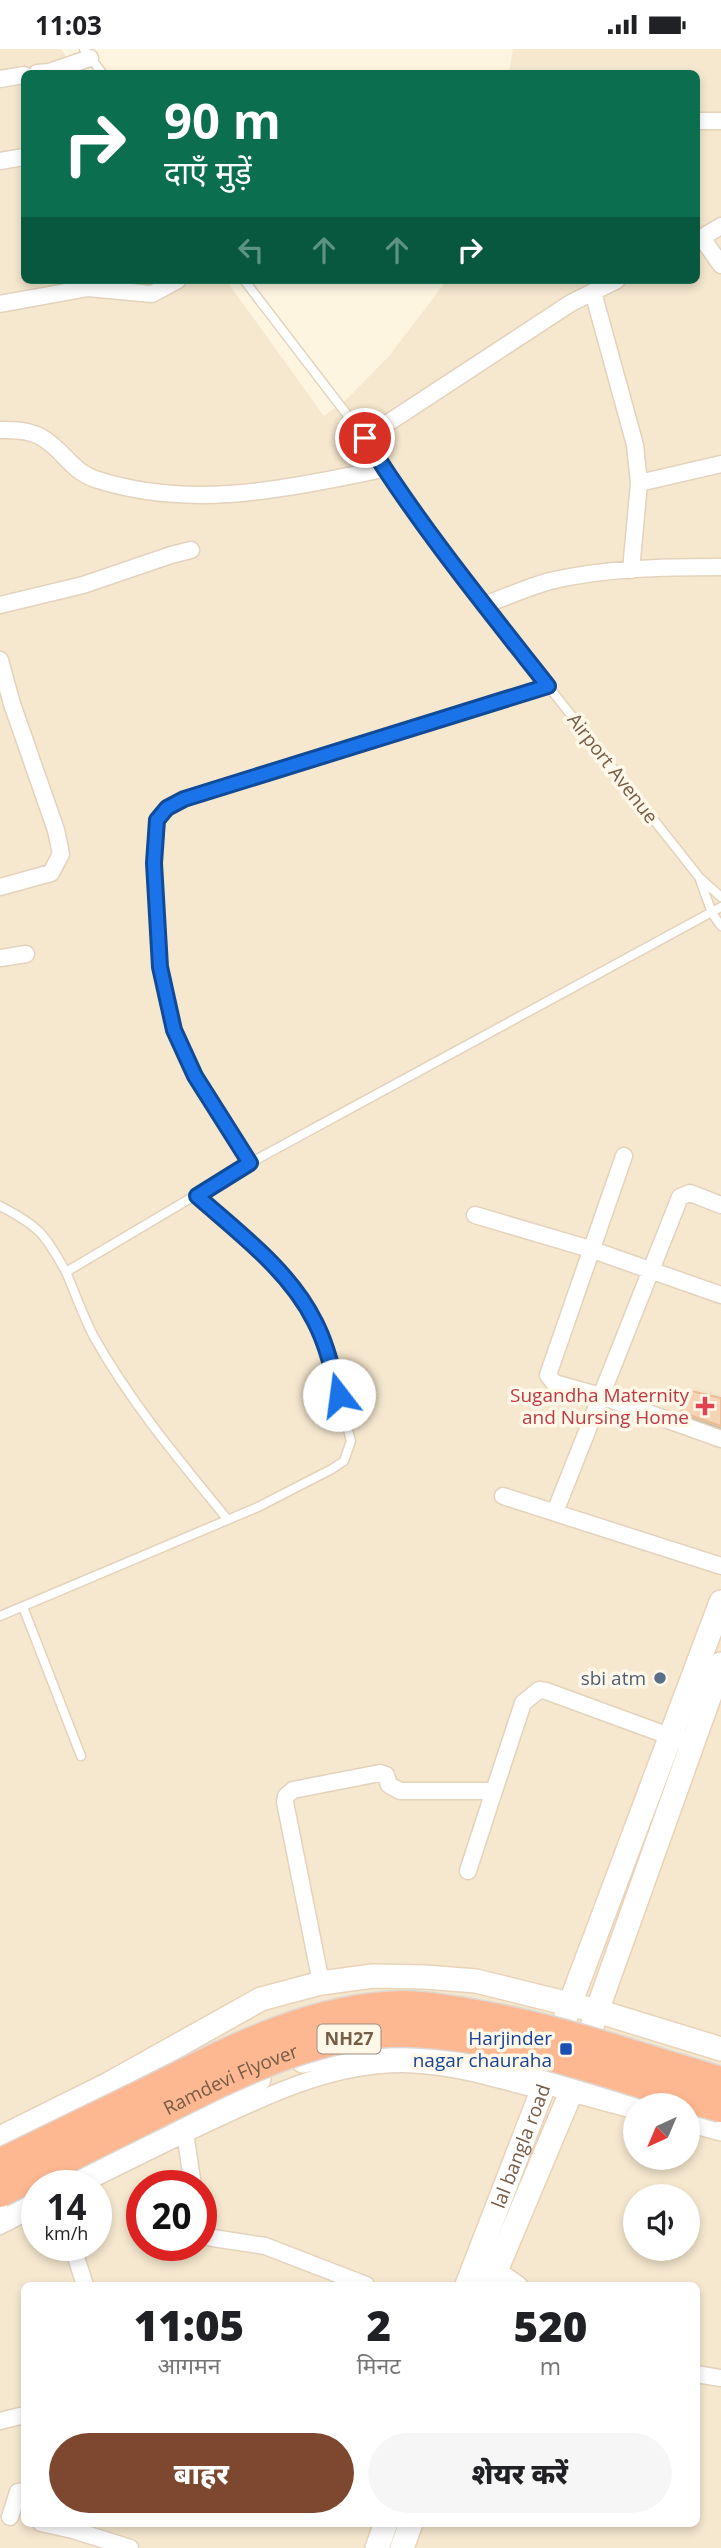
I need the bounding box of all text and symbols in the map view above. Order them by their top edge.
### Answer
text: 11:03 [35,7,102,43]
text: 90 m [164,87,281,153]
icon: right [49,98,140,189]
text: दाएँ मुड़ें [164,150,252,193]
icon: left [232,231,270,269]
icon: ahead [305,231,343,269]
icon: ahead [378,231,416,269]
icon: right [451,231,489,269]
pin [335,408,395,468]
icon: arrive [346,419,384,457]
street label: Airport Avenue [562,707,664,829]
position arrow [302,1358,376,1432]
place label: Sugandha Maternity and Nursing Home [510,1382,689,1430]
marker: Sugandha Maternity and Nursing Home [695,1396,715,1416]
place label: sbi atm [581,1665,646,1691]
marker: sbi atm [652,1670,668,1686]
road number: NH27 [318,2025,380,2053]
place label: Harjinder nagar chauraha [413,2025,552,2073]
street label: Ramdevi Flyover [159,2038,302,2121]
marker: Harjinder nagar chauraha [558,2041,574,2057]
street label: lal bangla road [485,2081,556,2212]
north arrow [623,2093,700,2170]
map controls [623,2093,700,2261]
speed limit sign: 20 [126,2170,217,2261]
text: 14 [46,2183,87,2230]
button: sound [623,2184,700,2261]
text: km/h [45,2221,88,2245]
text: 11:05 [134,2296,244,2353]
text: 2 [367,2296,391,2353]
text: 520 [514,2297,587,2354]
text: आगमन [157,2349,220,2381]
text: मिनट [357,2349,401,2381]
text: m [540,2350,561,2382]
button: बाहर [49,2433,354,2513]
button: शेयर करें [368,2433,672,2513]

